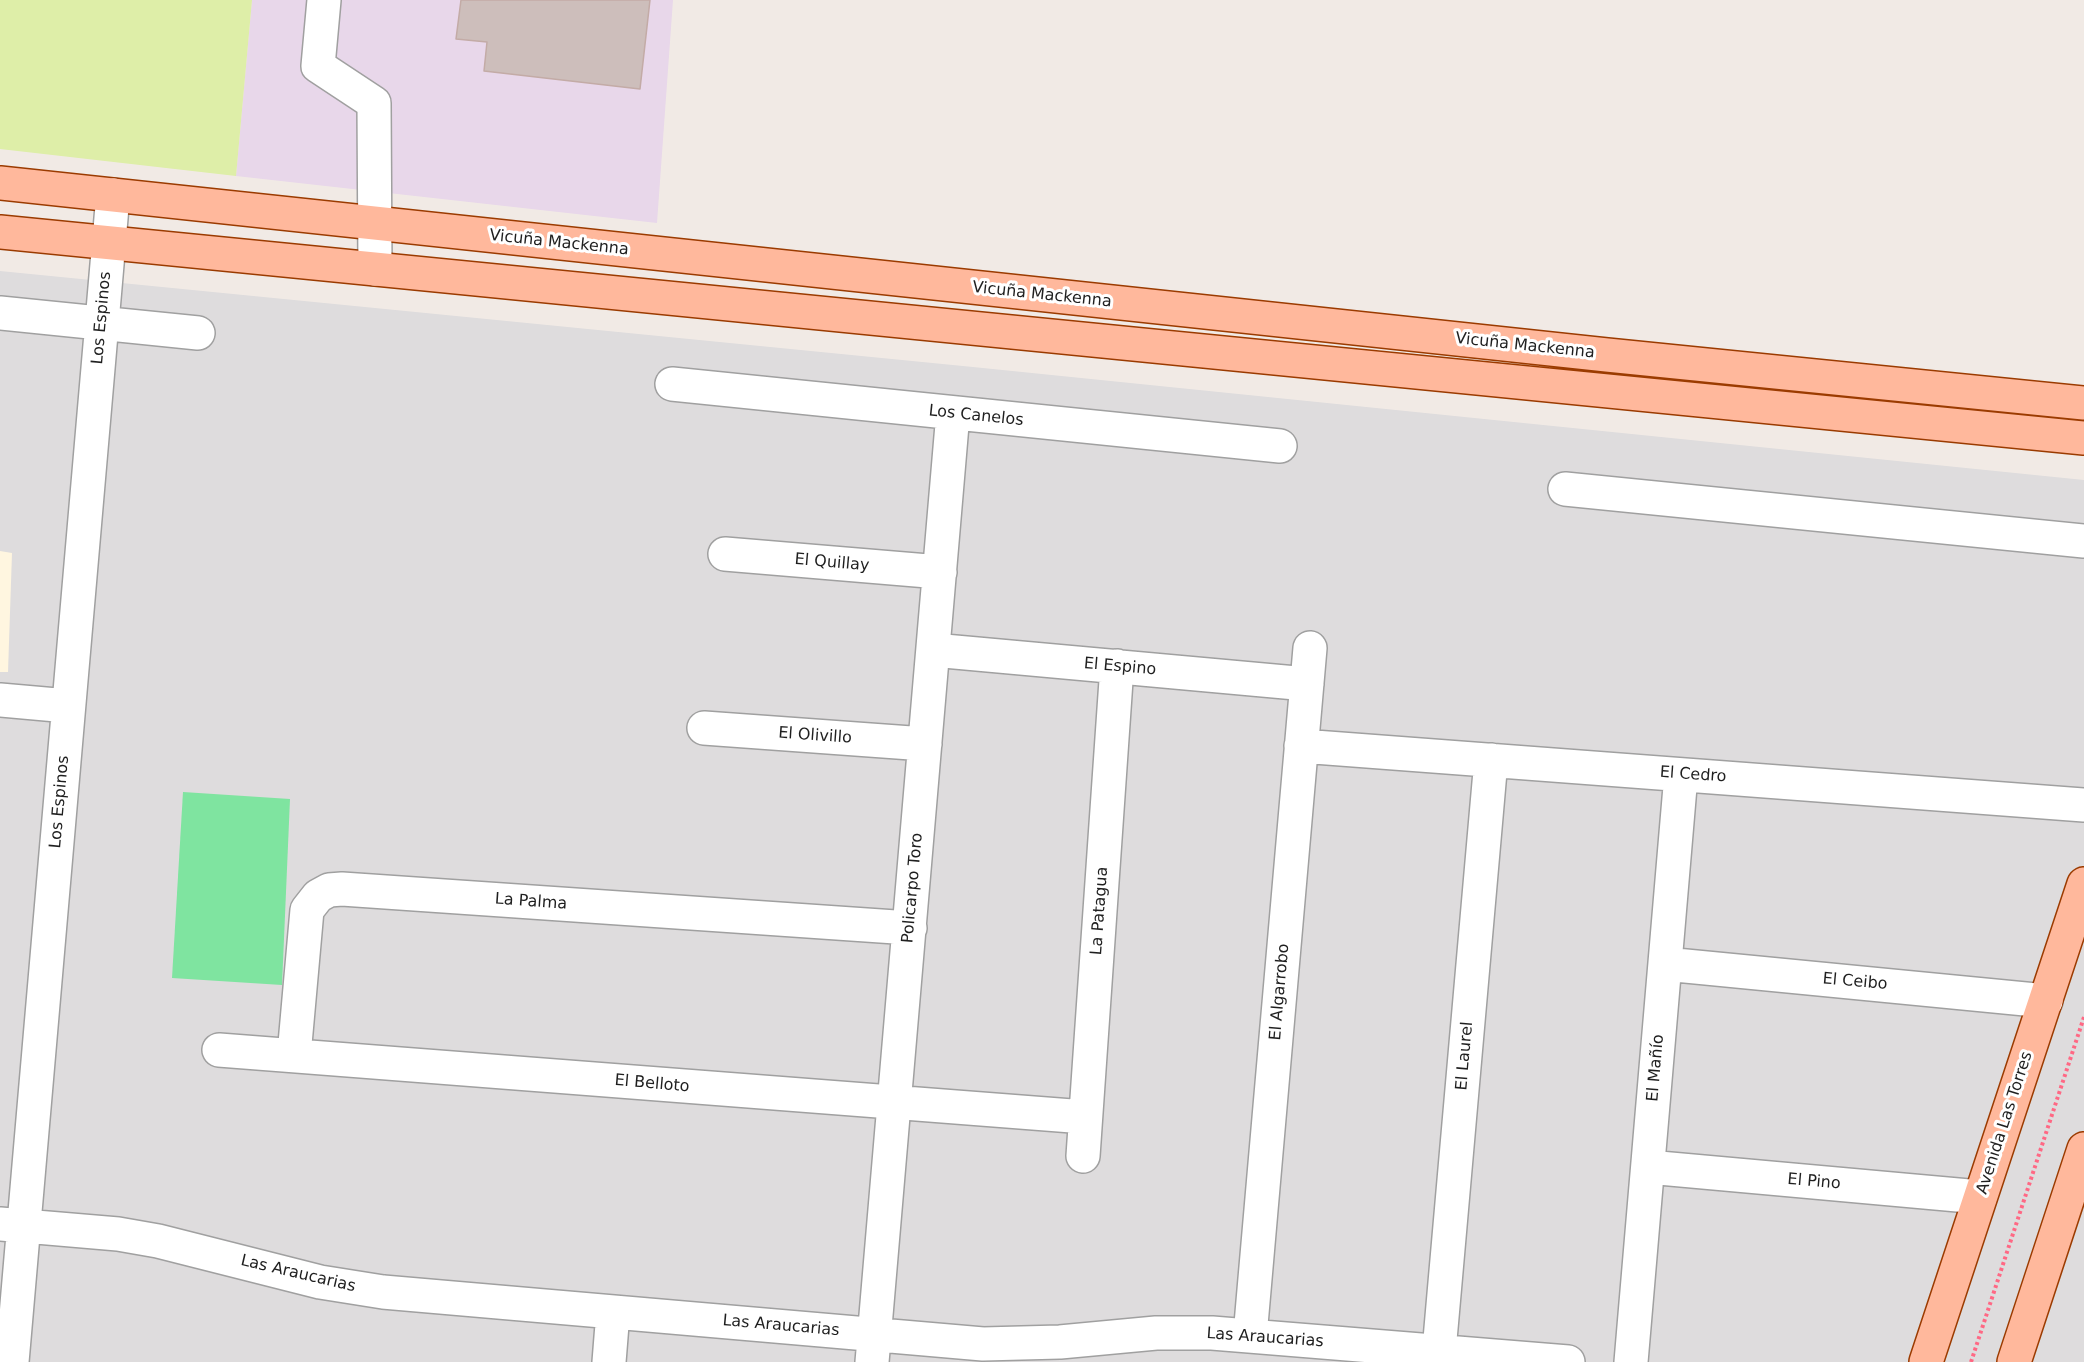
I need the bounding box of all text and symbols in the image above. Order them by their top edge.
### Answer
street label: Vicuña Mackenna [488,226,630,260]
street label: Los Espinos [88,271,116,365]
street label: Vicuña Mackenna [971,278,1113,312]
street label: Vicuña Mackenna [1454,329,1596,363]
street label: Los Canelos [928,401,1024,431]
street label: El Quillay [794,550,870,576]
street label: El Espino [1083,654,1157,680]
street label: El Olivillo [778,724,852,748]
street label: Los Espinos [46,755,74,849]
street label: El Cedro [1659,763,1727,787]
street label: Policarpo Toro [899,832,927,944]
street label: La Patagua [1087,866,1113,956]
street label: La Palma [494,890,568,914]
street label: El Algarrobo [1266,943,1294,1041]
street label: El Ceibo [1822,970,1888,994]
street label: El Laurel [1452,1021,1478,1091]
street label: El Mañío [1643,1033,1669,1103]
street label: Avenida Las Torres [1973,1049,2037,1197]
street label: El Belloto [614,1071,690,1097]
street label: El Pino [1787,1170,1841,1194]
street label: Las Araucarias [239,1251,357,1297]
street label: Las Araucarias [722,1311,840,1341]
street label: Las Araucarias [1206,1324,1324,1352]

